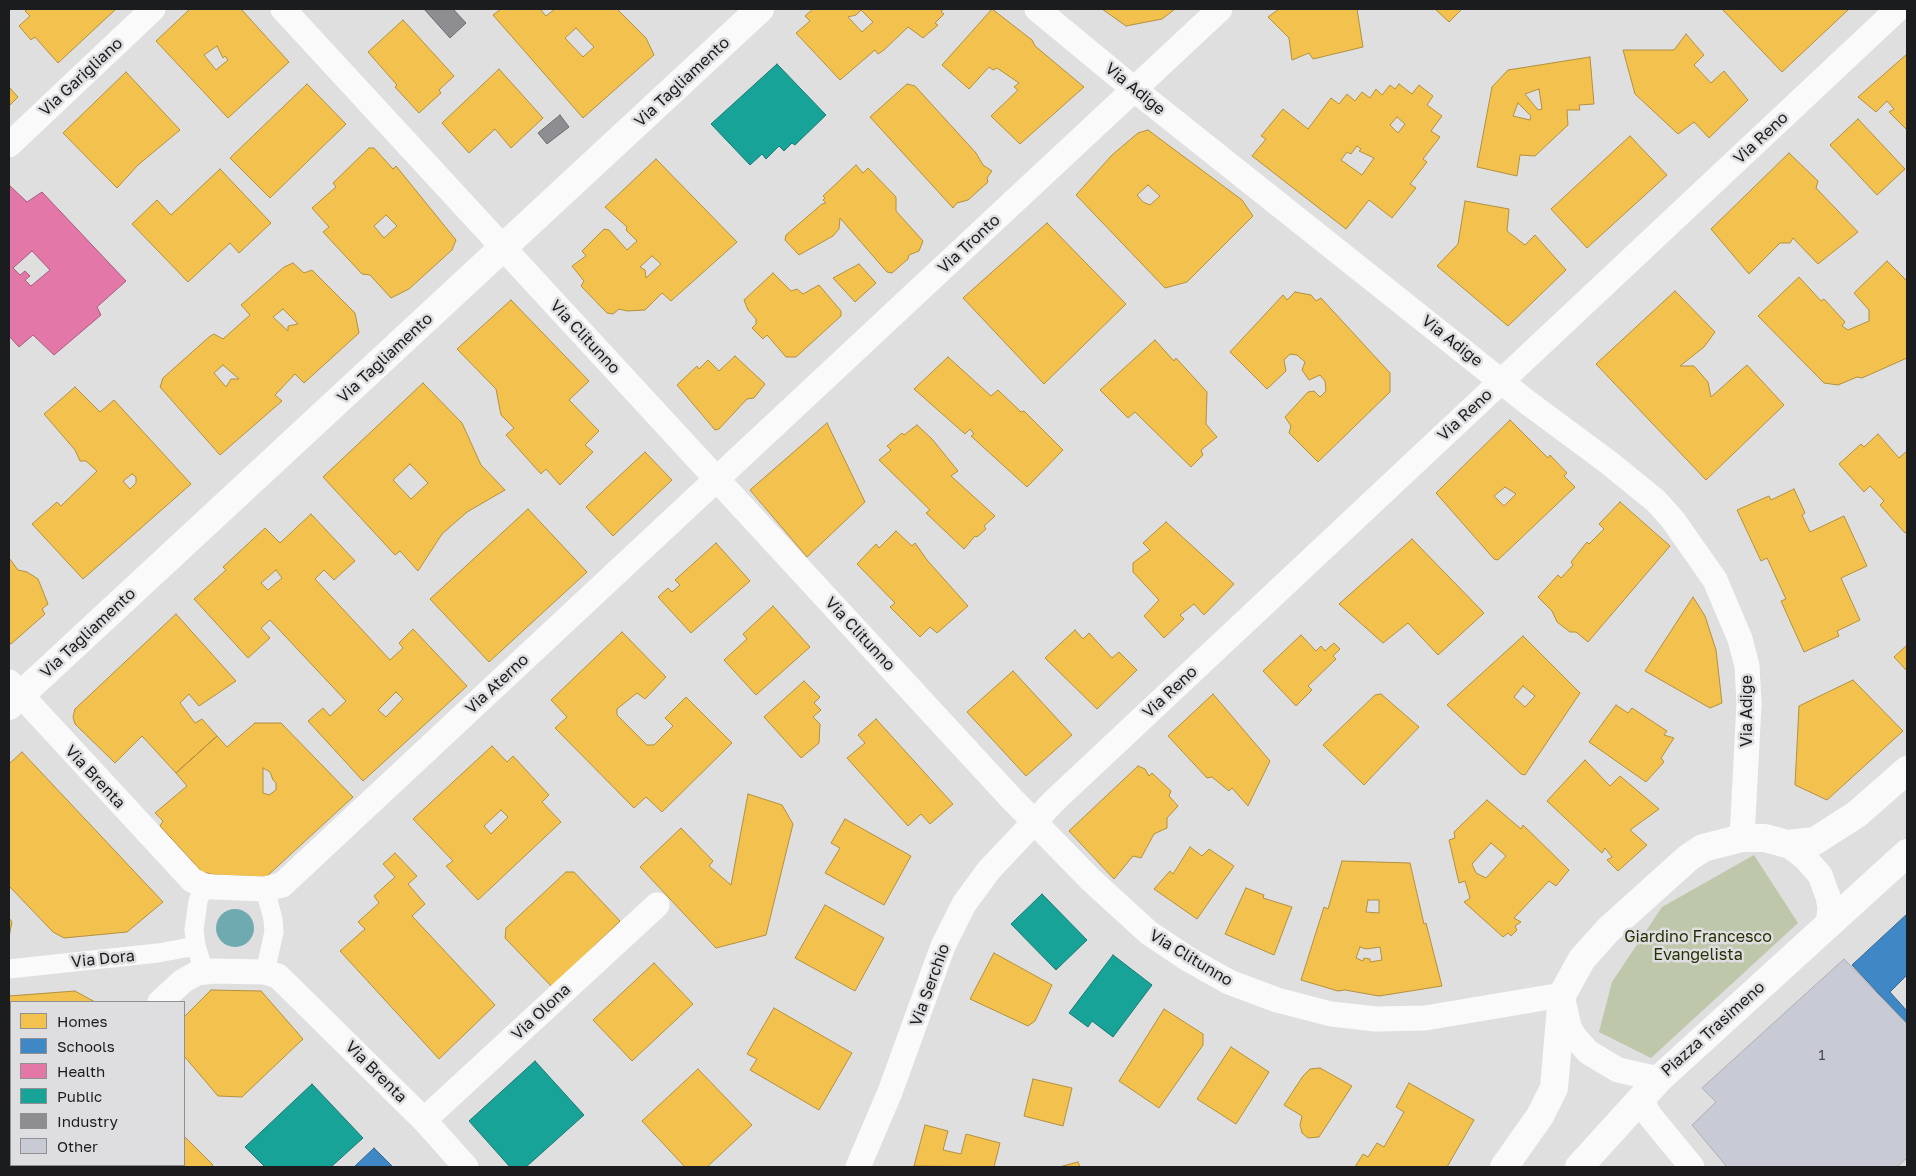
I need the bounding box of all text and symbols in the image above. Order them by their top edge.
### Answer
street label: Via Tagliamento [630,33,734,131]
street label: Via Garigliano [35,34,127,120]
street label: Via Adige [1101,59,1169,119]
street label: Via Reno [1730,108,1792,168]
street label: Via Tronto [934,210,1004,278]
street label: Via Clitunno [546,296,624,378]
street label: Via Tagliamento [333,309,437,407]
street label: Via Adige [1418,311,1486,371]
street label: Via Reno [1434,385,1496,445]
street label: Via Tagliamento [36,584,140,682]
street label: Via Clitunno [821,593,899,675]
street label: Via Aterno [461,650,533,718]
street label: Via Reno [1139,662,1201,722]
street label: Via Adige [1737,675,1757,747]
street label: Via Brenta [61,741,129,813]
street label: Via Clitunno [1146,926,1236,990]
park label: Giardino Francesco Evangelista [1624,927,1772,965]
street label: Via Serchio [906,941,954,1029]
street label: Via Dora [70,946,136,972]
street label: Piazza Trasimeno [1657,978,1769,1080]
street label: Via Olona [508,980,574,1044]
legend [10,1001,185,1166]
text: Homes [57,1012,107,1030]
text: Schools [57,1037,115,1055]
street label: Via Brenta [341,1037,411,1107]
house number: 1 [1819,1048,1825,1064]
text: Health [57,1062,105,1080]
text: Public [57,1087,102,1105]
text: Industry [57,1112,118,1130]
text: Other [57,1137,98,1155]

